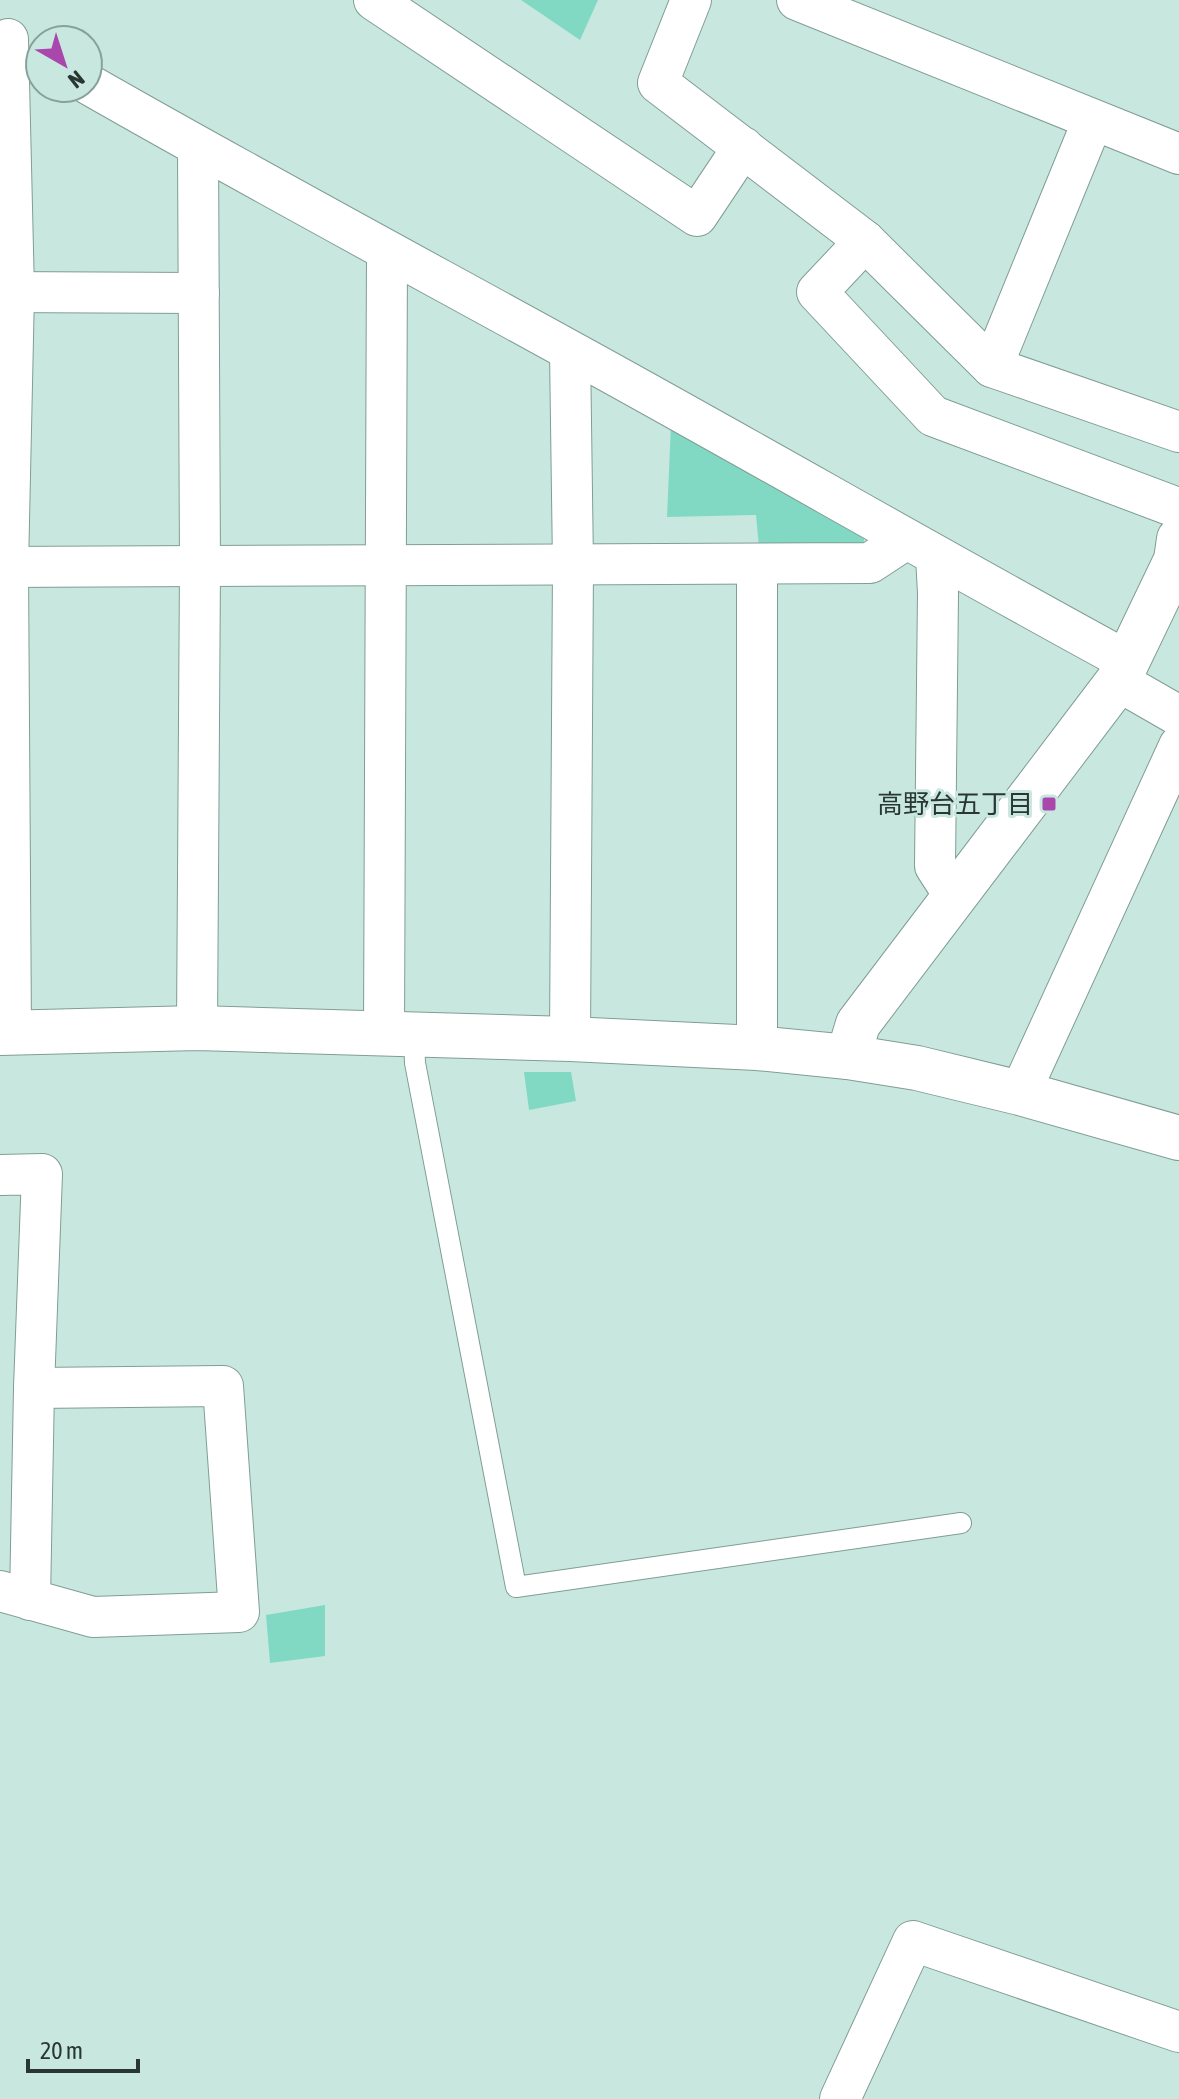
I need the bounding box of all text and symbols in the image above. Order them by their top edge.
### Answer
north arrow [24,24,104,104]
text: N [63,65,90,94]
place label: 高野台五丁目 [877,789,1033,819]
marker: 高野台五丁目 [1040,795,1058,813]
scale bar [28,2023,138,2073]
text: 20 m [40,2037,83,2064]

